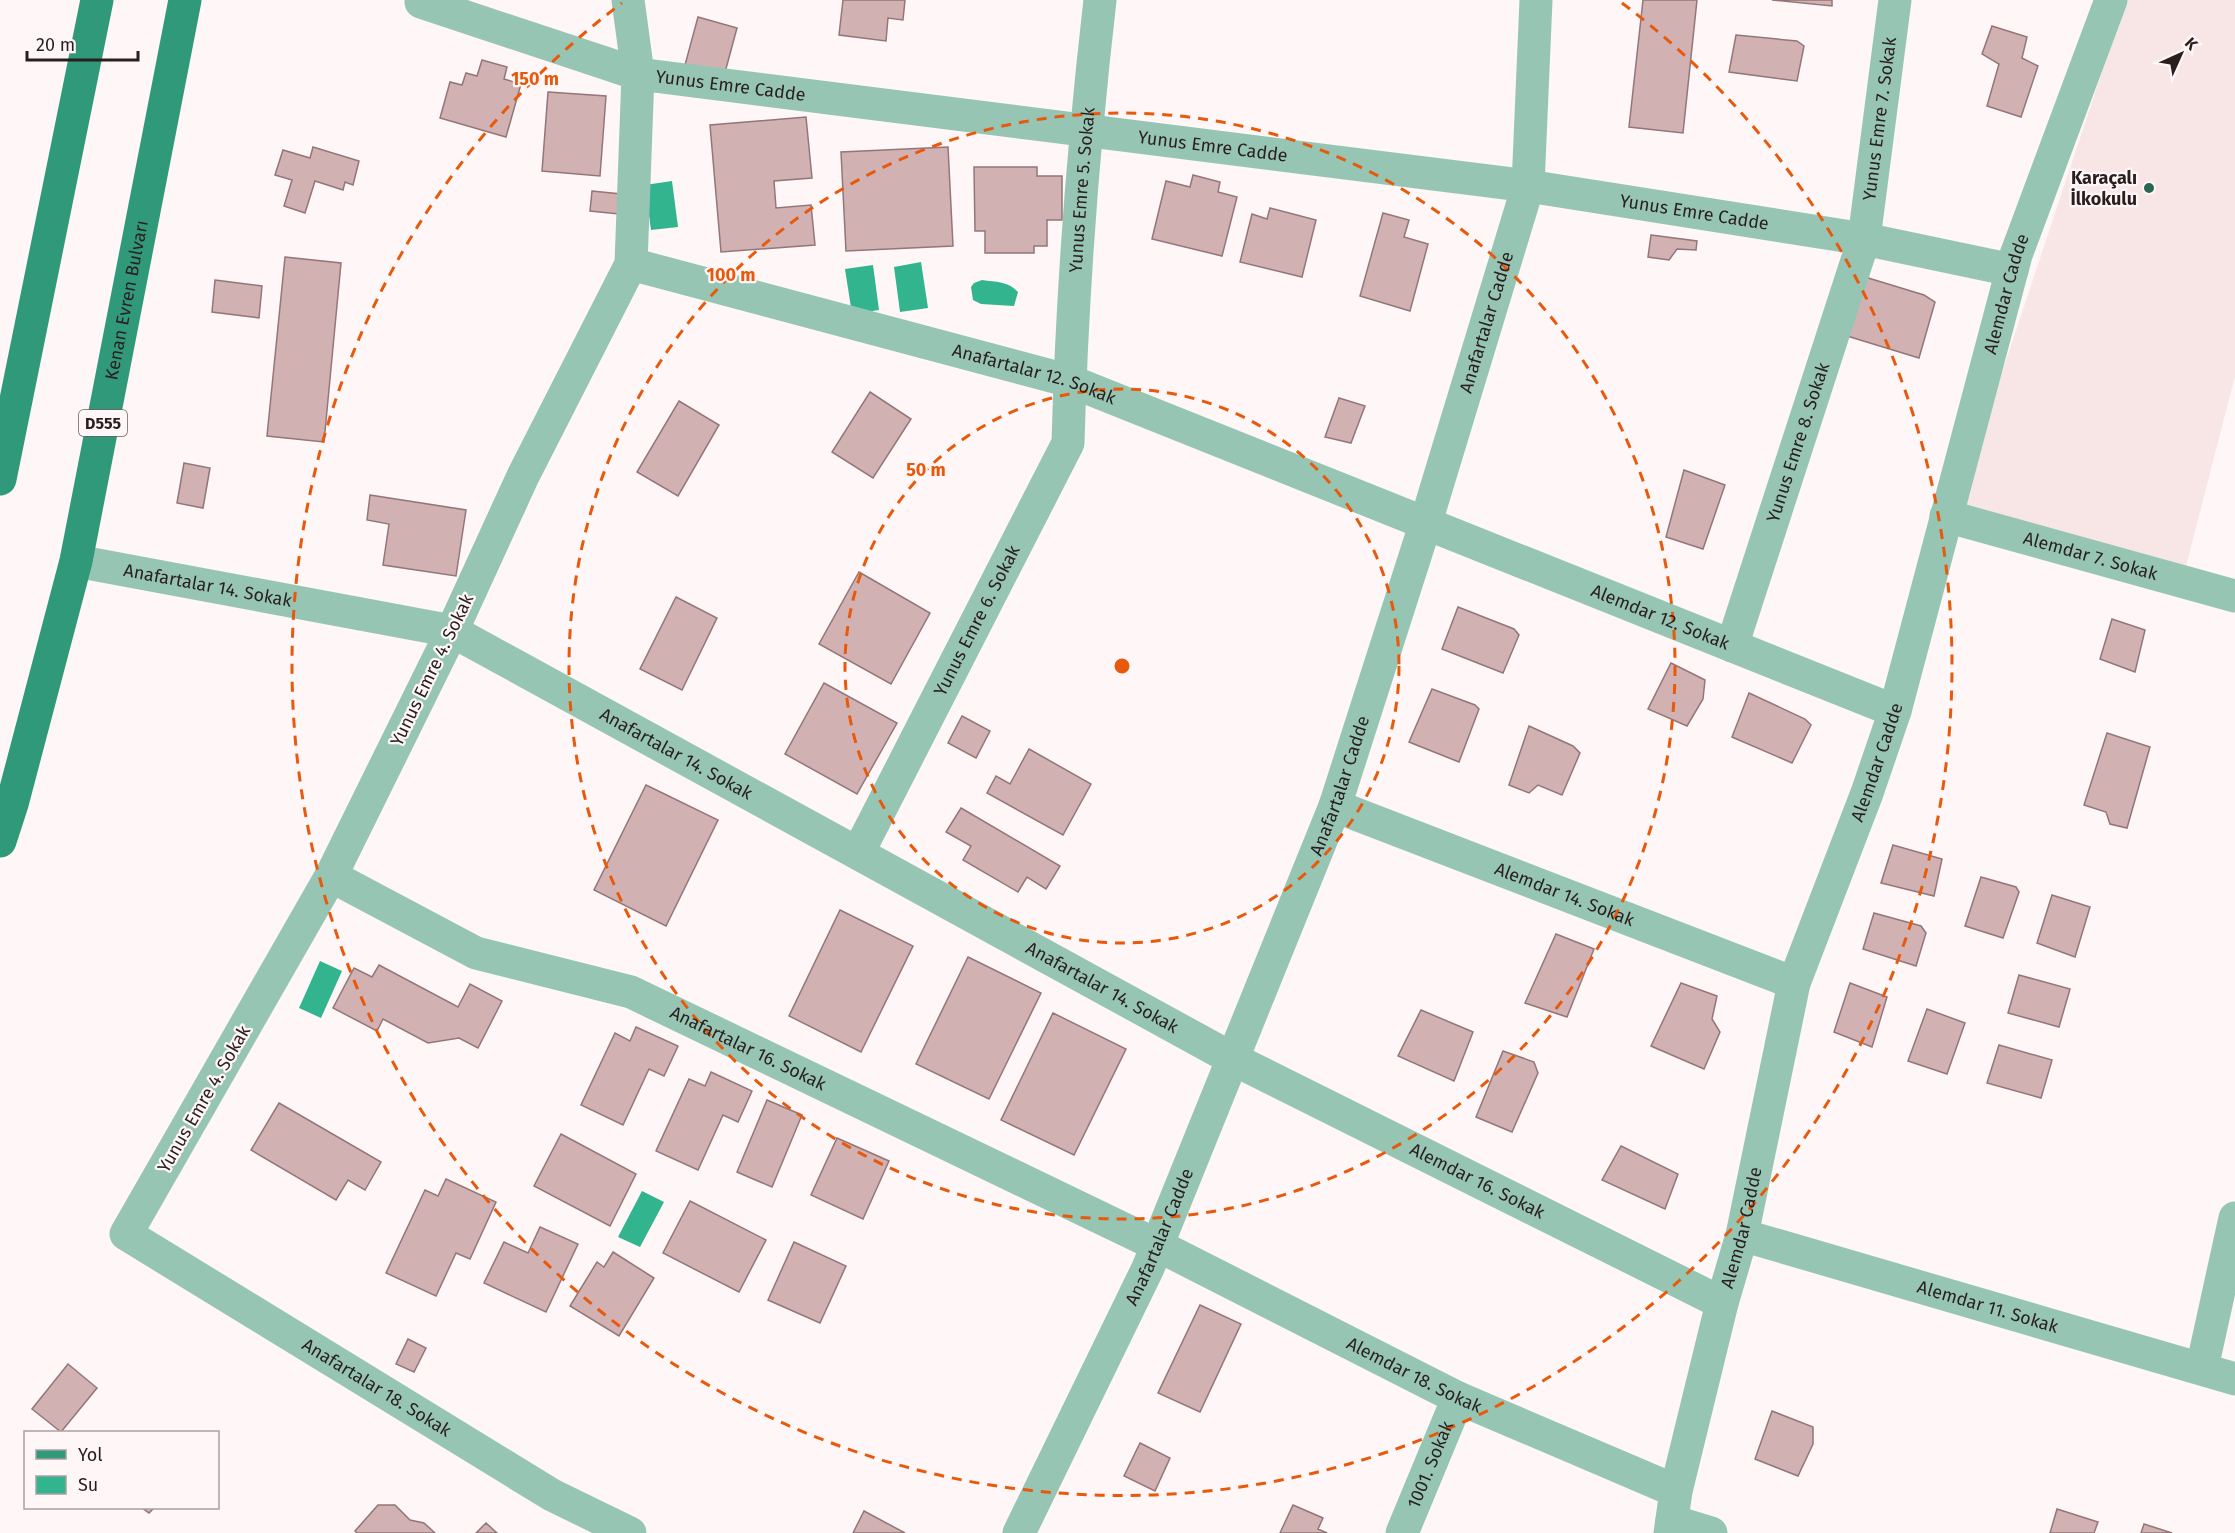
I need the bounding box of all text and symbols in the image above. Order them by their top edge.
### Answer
scale bar [27,24,138,62]
north arrow [2151,24,2211,84]
text: K [2181,33,2202,55]
text: 20 m [36,34,75,56]
street label: Yunus Emre 7. Sokak [1858,35,1901,202]
street label: Yunus Emre Cadde [655,65,807,106]
text: 150 m [511,68,559,90]
street label: Yunus Emre 5. Sokak [1065,105,1100,274]
street label: Yunus Emre Cadde [1137,126,1289,167]
place label: Karaçalı İlkokulu [2070,167,2137,210]
marker: Karaçalı İlkokulu [2142,181,2156,195]
street label: Yunus Emre Cadde [1618,190,1770,235]
street label: Kenan Evren Bulvarı [100,218,153,382]
street label: Alemdar Cadde [1979,231,2034,357]
street label: Anafartalar Cadde [1455,249,1518,396]
text: 100 m [707,264,755,286]
street label: Anafartalar 12. Sokak [950,339,1120,410]
street label: Yunus Emre 8. Sokak [1762,359,1834,525]
road number: D555 [79,410,127,436]
text: 50 m [906,459,946,481]
street label: Alemdar 7. Sokak [2021,527,2161,585]
street label: Yunus Emre 6. Sokak [929,541,1025,700]
street label: Anafartalar 14. Sokak [122,559,294,612]
street label: Alemdar 12. Sokak [1588,580,1733,655]
street label: Yunus Emre 4. Sokak [386,590,479,750]
centre of rings [1112,656,1132,676]
street label: Alemdar Cadde [1846,701,1908,825]
street label: Anafartalar 14. Sokak [596,703,757,805]
street label: Anafartalar Cadde [1305,713,1374,859]
street label: Alemdar 14. Sokak [1492,858,1638,932]
street label: Anafartalar 14. Sokak [1022,937,1183,1038]
street label: Anafartalar 16. Sokak [667,1001,830,1096]
street label: Yunus Emre 4. Sokak [153,1021,256,1177]
street label: Alemdar 16. Sokak [1406,1138,1549,1224]
street label: Anafartalar Cadde [1121,1165,1198,1309]
street label: Alemdar Cadde [1716,1165,1767,1291]
street label: Alemdar 11. Sokak [1915,1276,2062,1338]
street label: Alemdar 18. Sokak [1343,1332,1486,1418]
street label: Anafartalar 18. Sokak [298,1334,456,1442]
street label: 1001. Sokak [1402,1417,1459,1512]
legend [24,1431,219,1509]
text: Yol [78,1444,103,1466]
text: Su [78,1474,98,1496]

